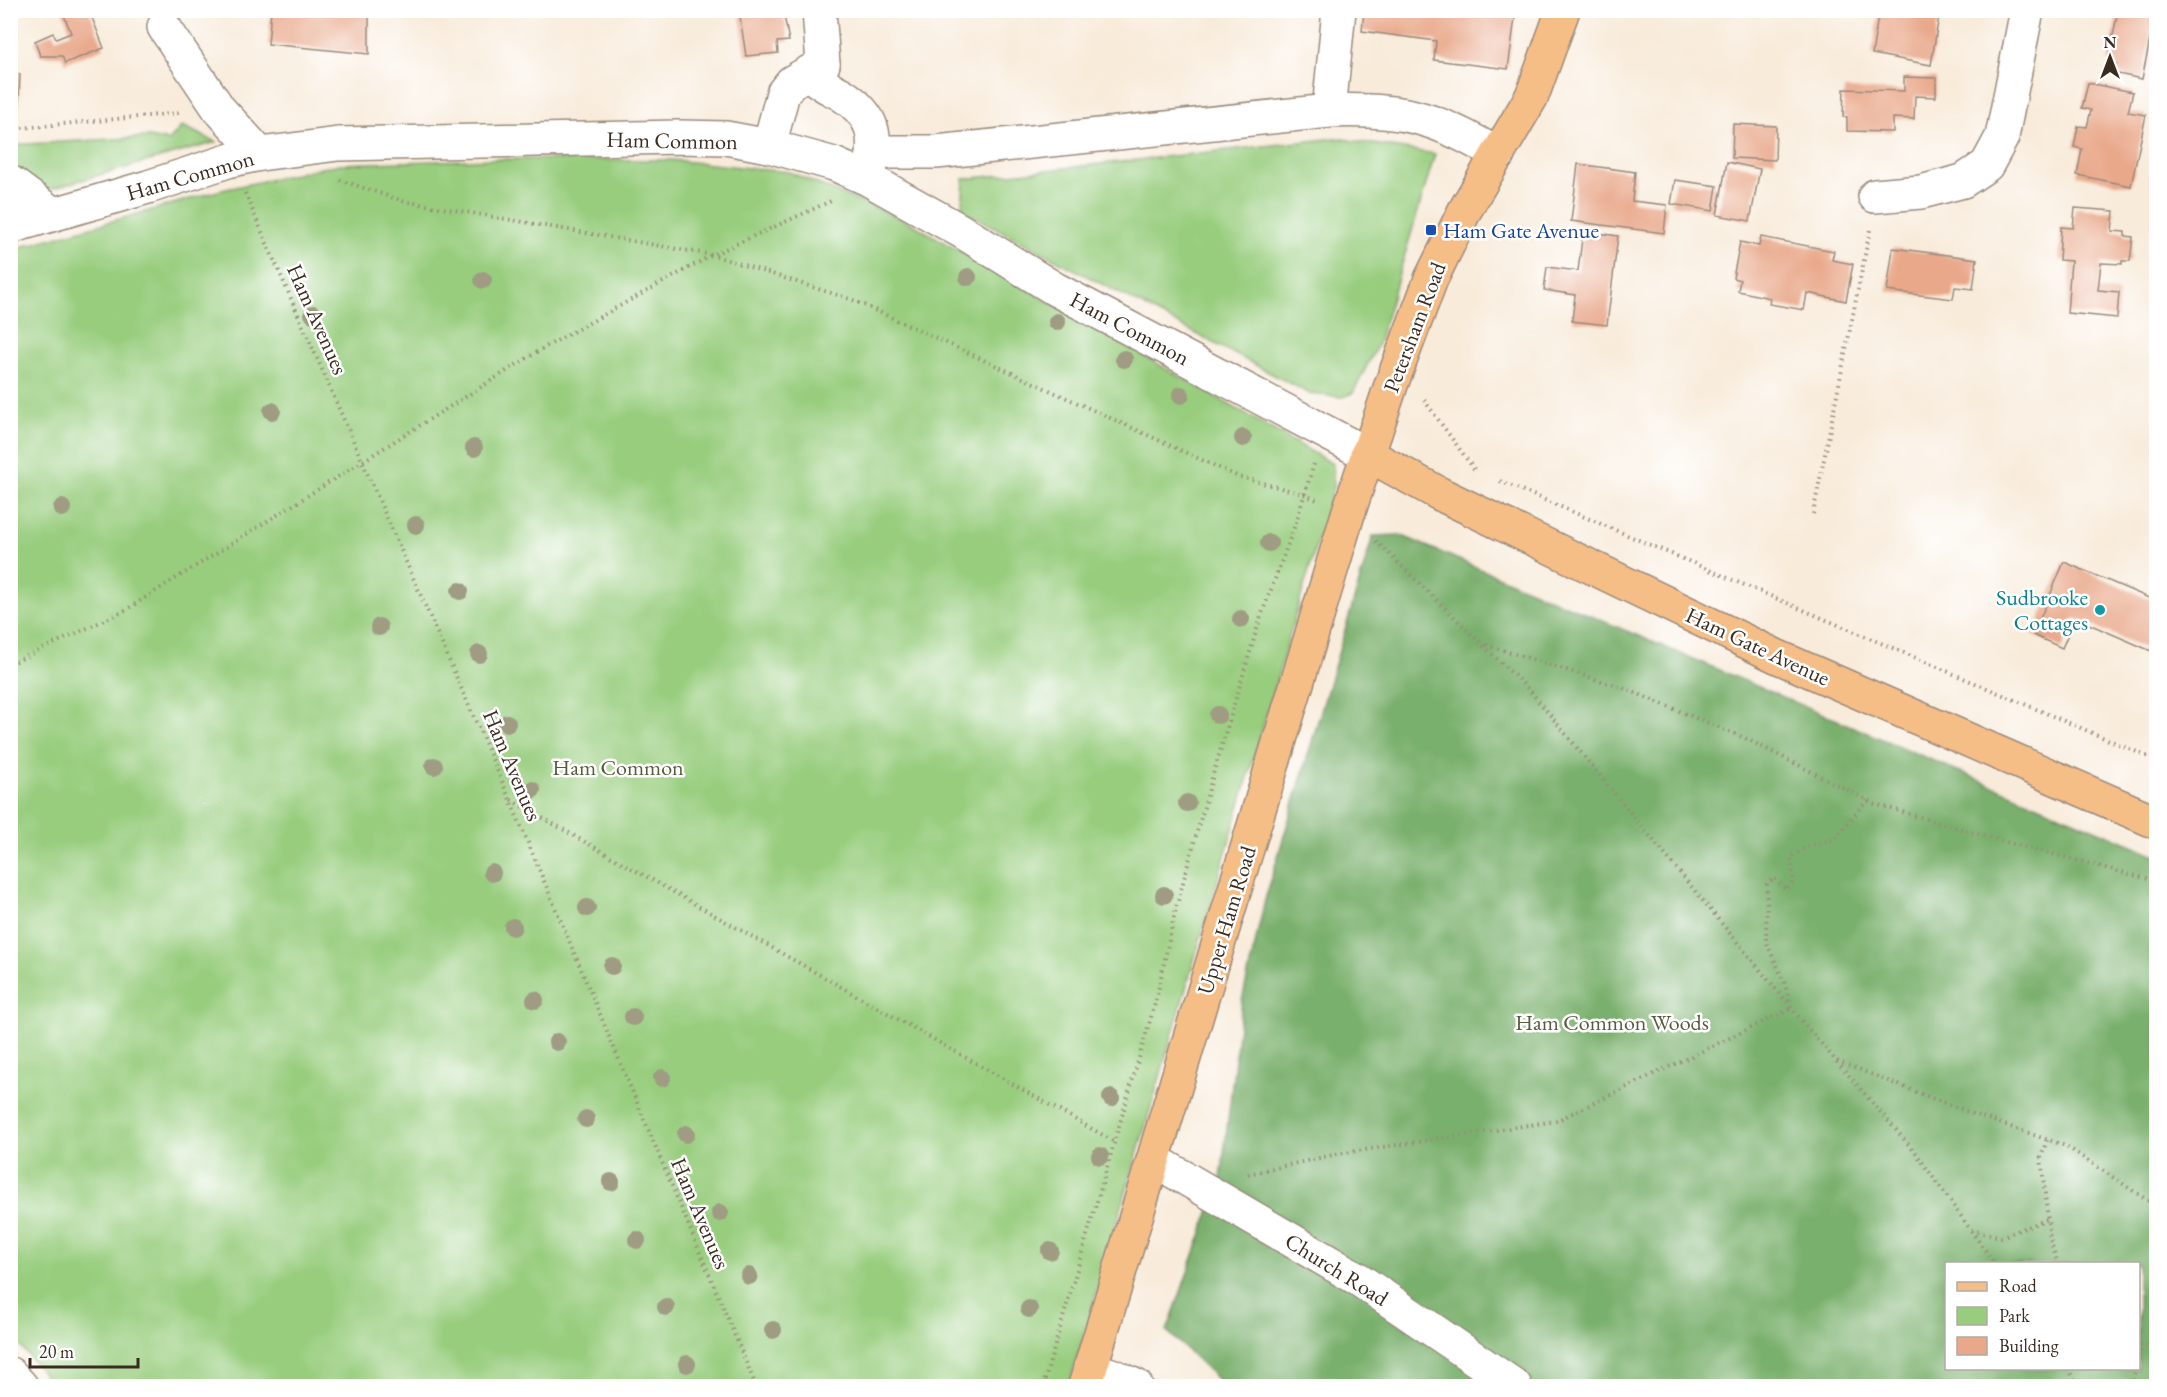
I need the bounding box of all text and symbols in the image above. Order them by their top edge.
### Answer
north arrow [2080,27,2140,87]
text: N [2104,32,2117,53]
street label: Ham Common [606,125,738,156]
street label: Ham Common [123,143,258,208]
place label: Ham Gate Avenue [1443,216,1599,245]
marker: Ham Gate Avenue [1424,223,1438,237]
street label: Petersham Road [1376,257,1453,396]
street label: Ham Avenues [280,259,355,379]
street label: Ham Common [1065,285,1195,372]
place label: Sudbrooke Cottages [1996,583,2088,637]
street label: Ham Gate Avenue [1681,600,1835,693]
marker: Sudbrooke Cottages [2093,603,2107,617]
street label: Ham Avenues [476,705,549,825]
park label: Ham Common [552,753,684,782]
street label: Upper Ham Road [1190,842,1263,998]
park label: Ham Common Woods [1515,1008,1709,1037]
street label: Ham Avenues [664,1153,737,1273]
street label: Church Road [1280,1226,1395,1313]
legend [1945,1262,2140,1370]
text: Road [1999,1274,2038,1297]
text: Park [1999,1304,2030,1327]
scale bar [30,1331,138,1369]
text: Building [1999,1334,2059,1357]
text: 20 m [39,1340,74,1363]

